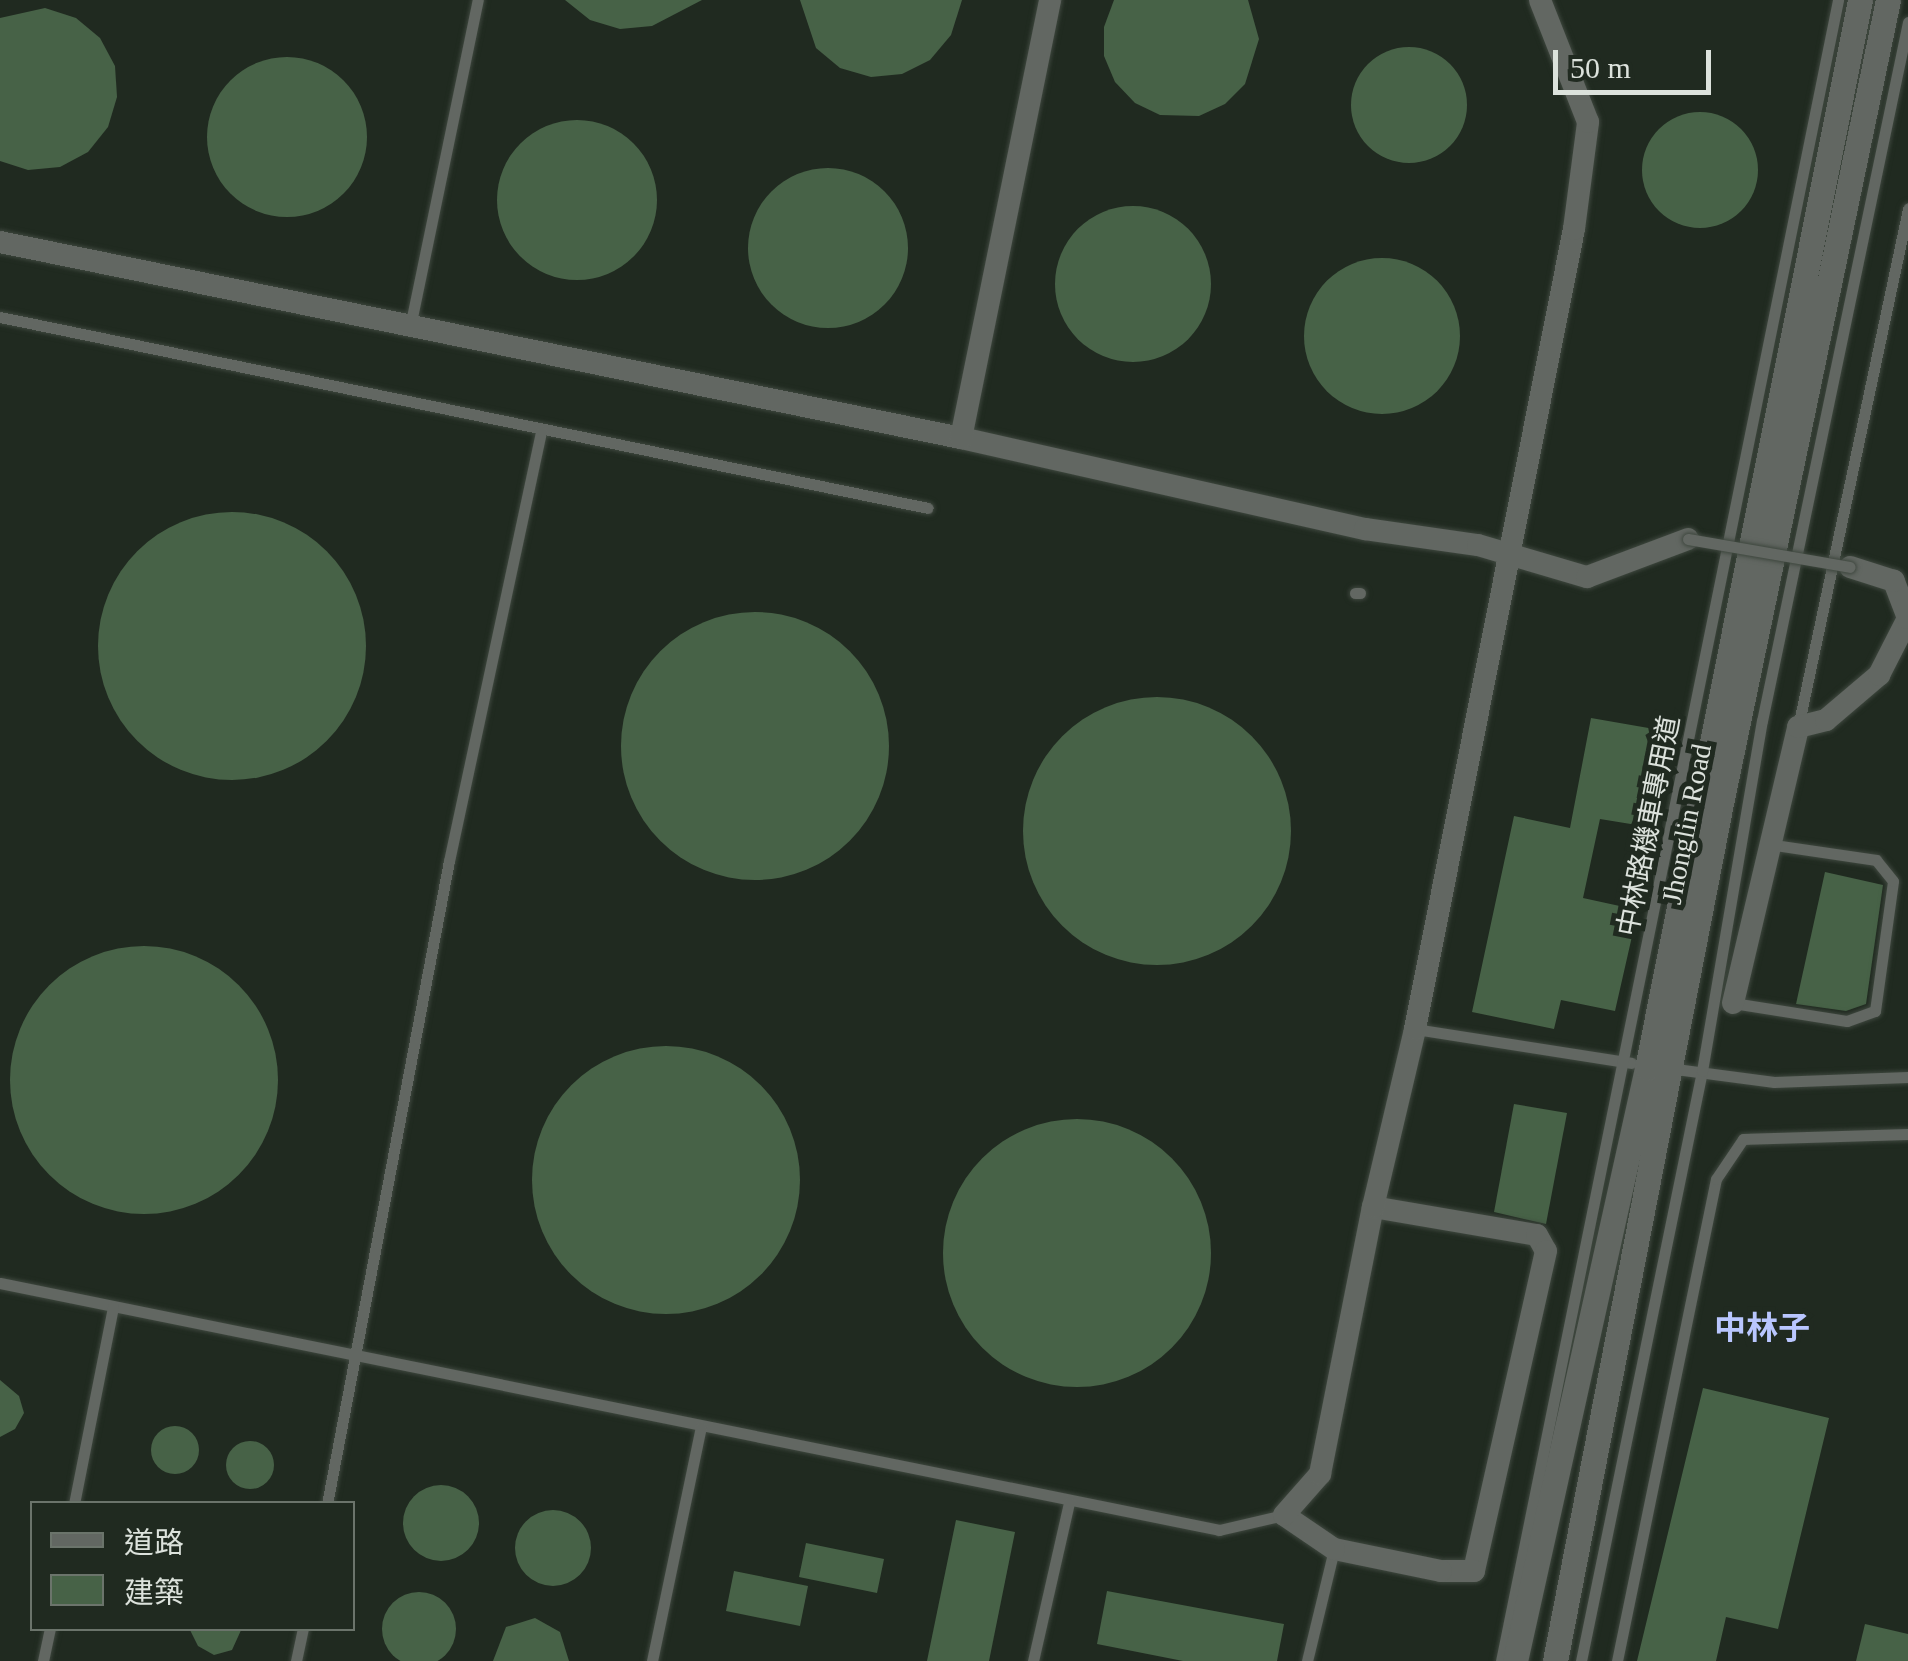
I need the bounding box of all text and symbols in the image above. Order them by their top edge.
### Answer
scale bar [1558,30,1716,92]
text: 50 m [1570,51,1631,84]
street label: 中林路機車專用道 [1611,713,1687,939]
street label: Jhonglin Road [1655,741,1719,907]
district label: 中林子 [1714,1309,1810,1347]
legend [30,1501,355,1631]
text: 道路 [124,1526,184,1559]
text: 建築 [124,1576,184,1609]

